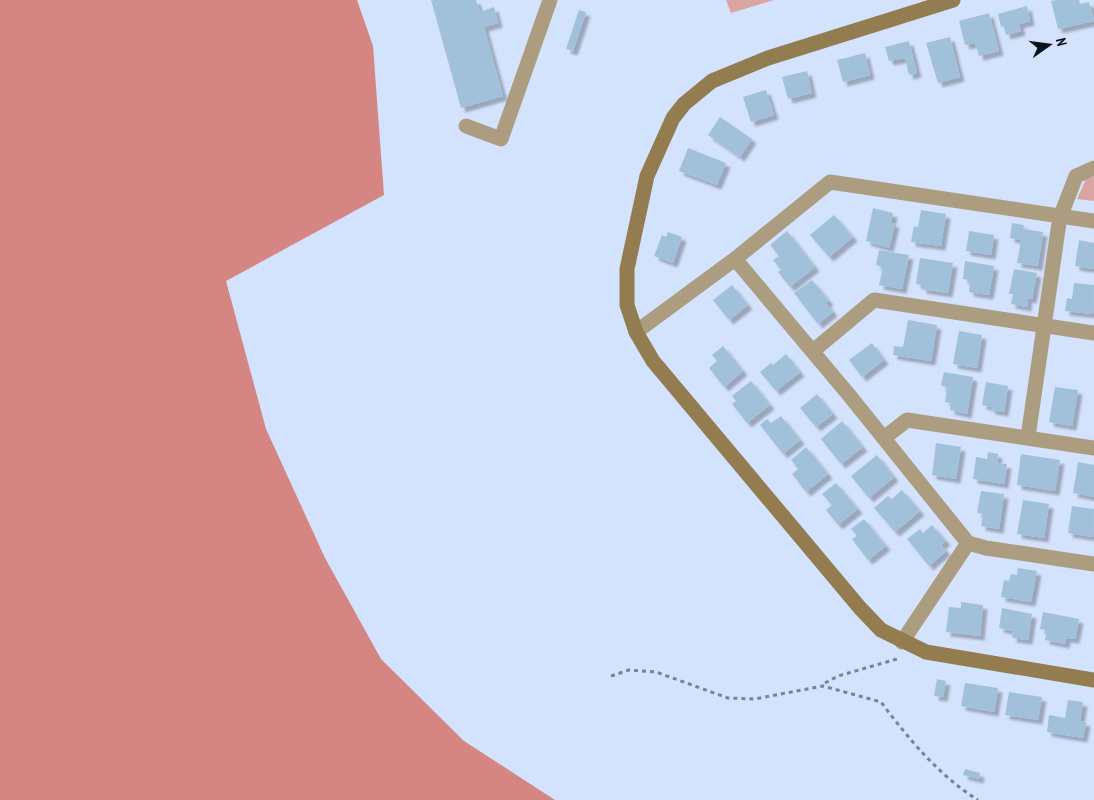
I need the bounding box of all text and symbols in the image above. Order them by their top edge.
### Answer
north arrow [1024,20,1074,70]
text: N [1052,36,1071,48]

